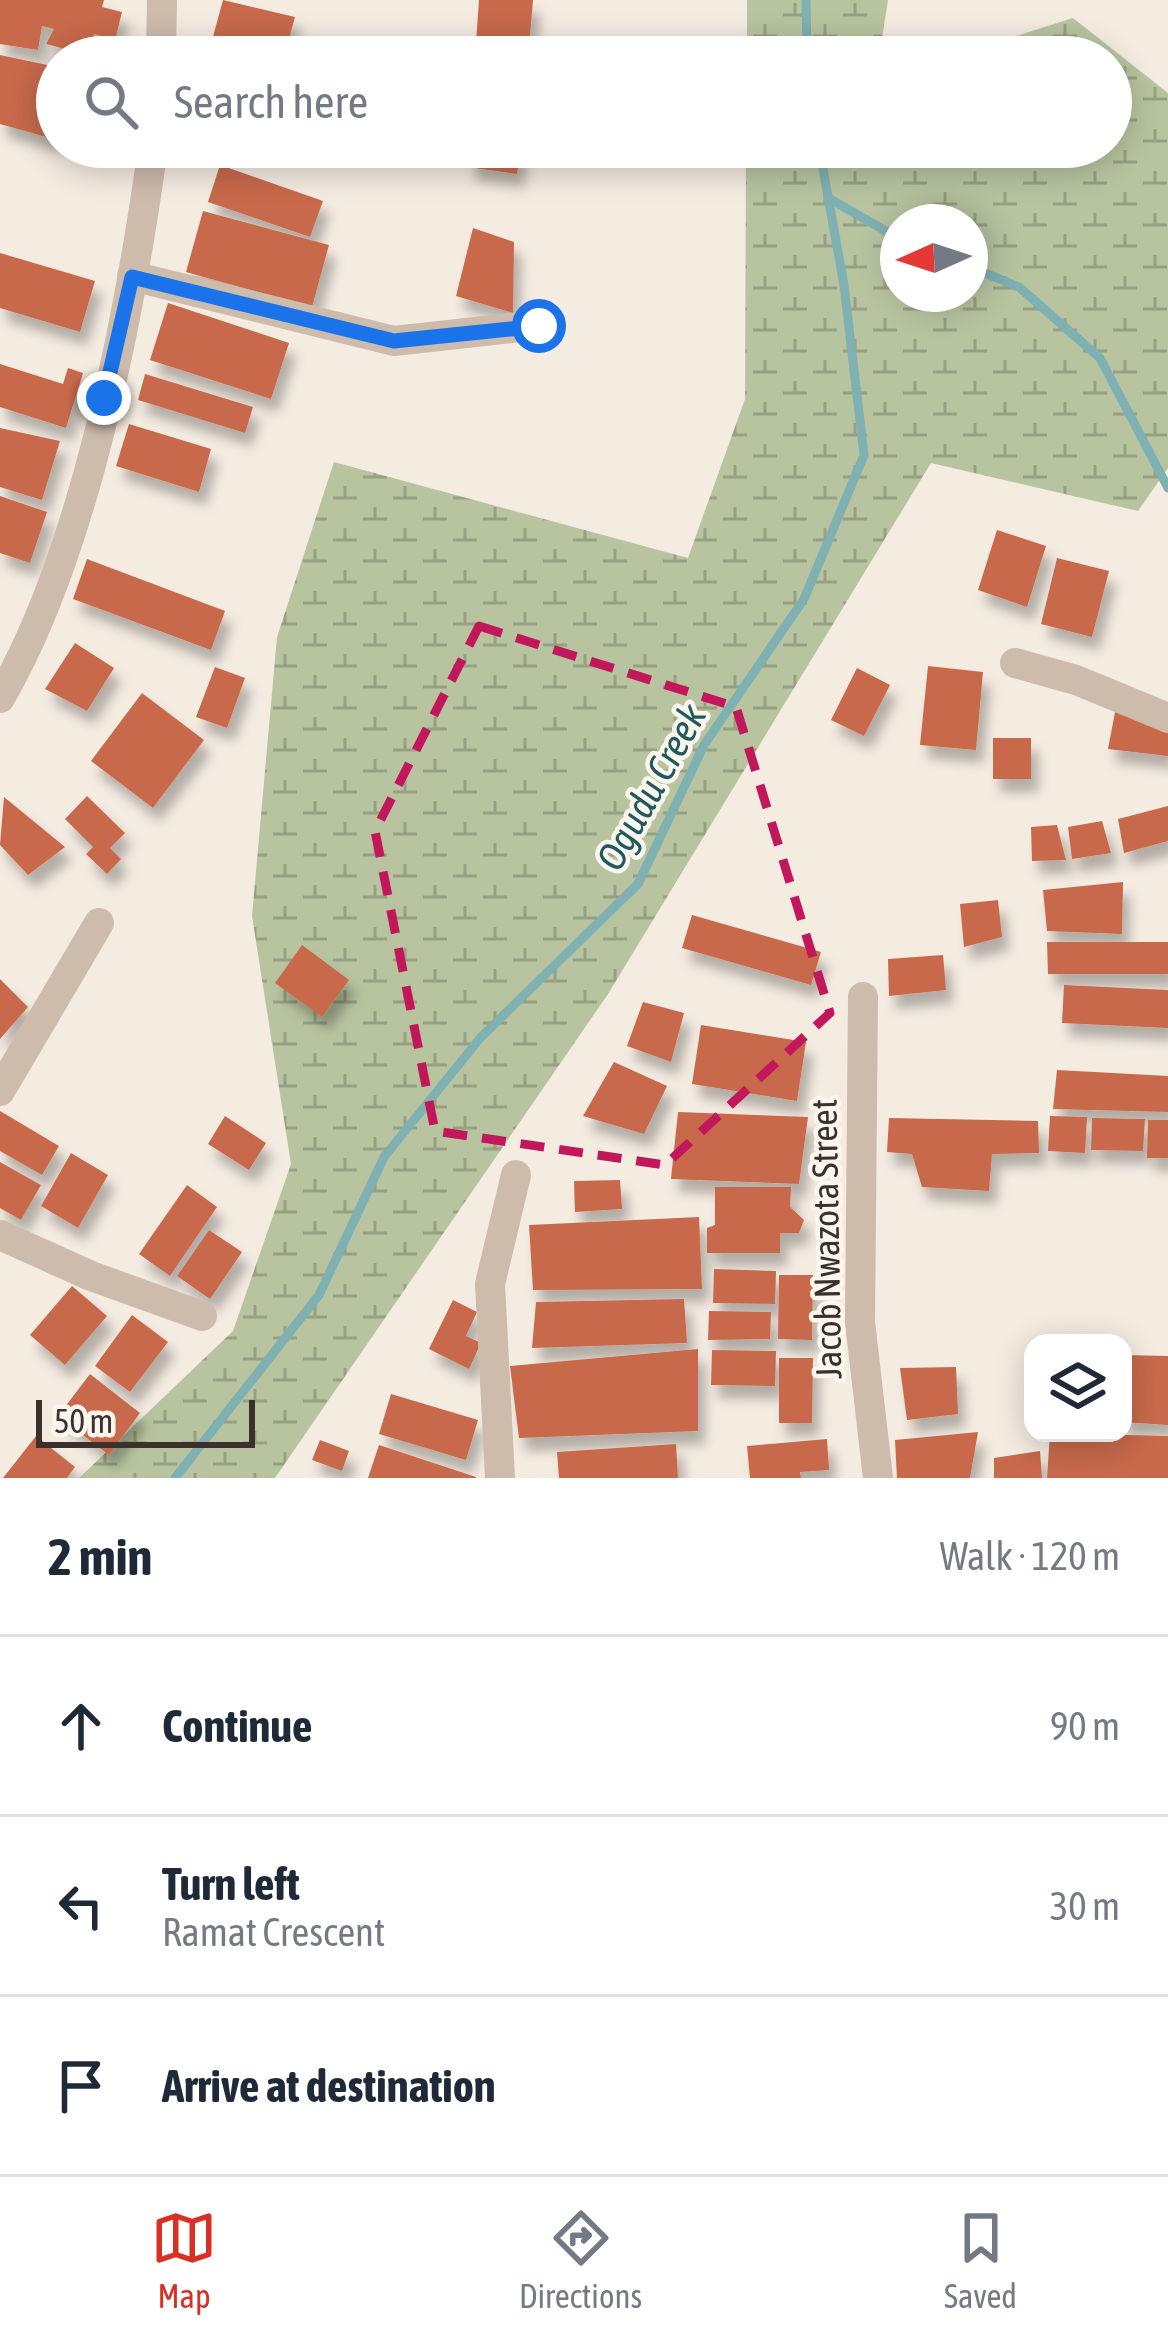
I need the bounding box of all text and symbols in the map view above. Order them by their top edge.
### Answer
search box [36,36,1132,168]
icon: search [78,69,144,135]
text: Search here [174,76,368,128]
north arrow [880,204,988,312]
route start [512,299,566,353]
route end [77,371,131,425]
water label: Ogudu Creek [588,696,715,877]
street label: Jacob Nwazota Street [803,1099,849,1379]
map controls [1024,1334,1132,1442]
button: layers [1024,1334,1132,1442]
scale bar [36,1394,255,1447]
text: 50 m [54,1402,113,1440]
text: 2 min [48,1527,152,1586]
text: Walk · 120 m [940,1534,1120,1578]
icon: ahead [48,1693,114,1759]
text: Continue [162,1700,313,1752]
text: 90 m [1050,1704,1120,1748]
text: Turn left [162,1858,300,1910]
icon: left [48,1873,114,1939]
text: 30 m [1050,1884,1120,1928]
text: Ramat Crescent [162,1910,385,1954]
icon: arrive [48,2053,114,2119]
text: Arrive at destination [162,2060,496,2112]
tab: Map [151,2205,217,2315]
tab: Directions [519,2205,642,2315]
tab: Saved [944,2205,1017,2315]

